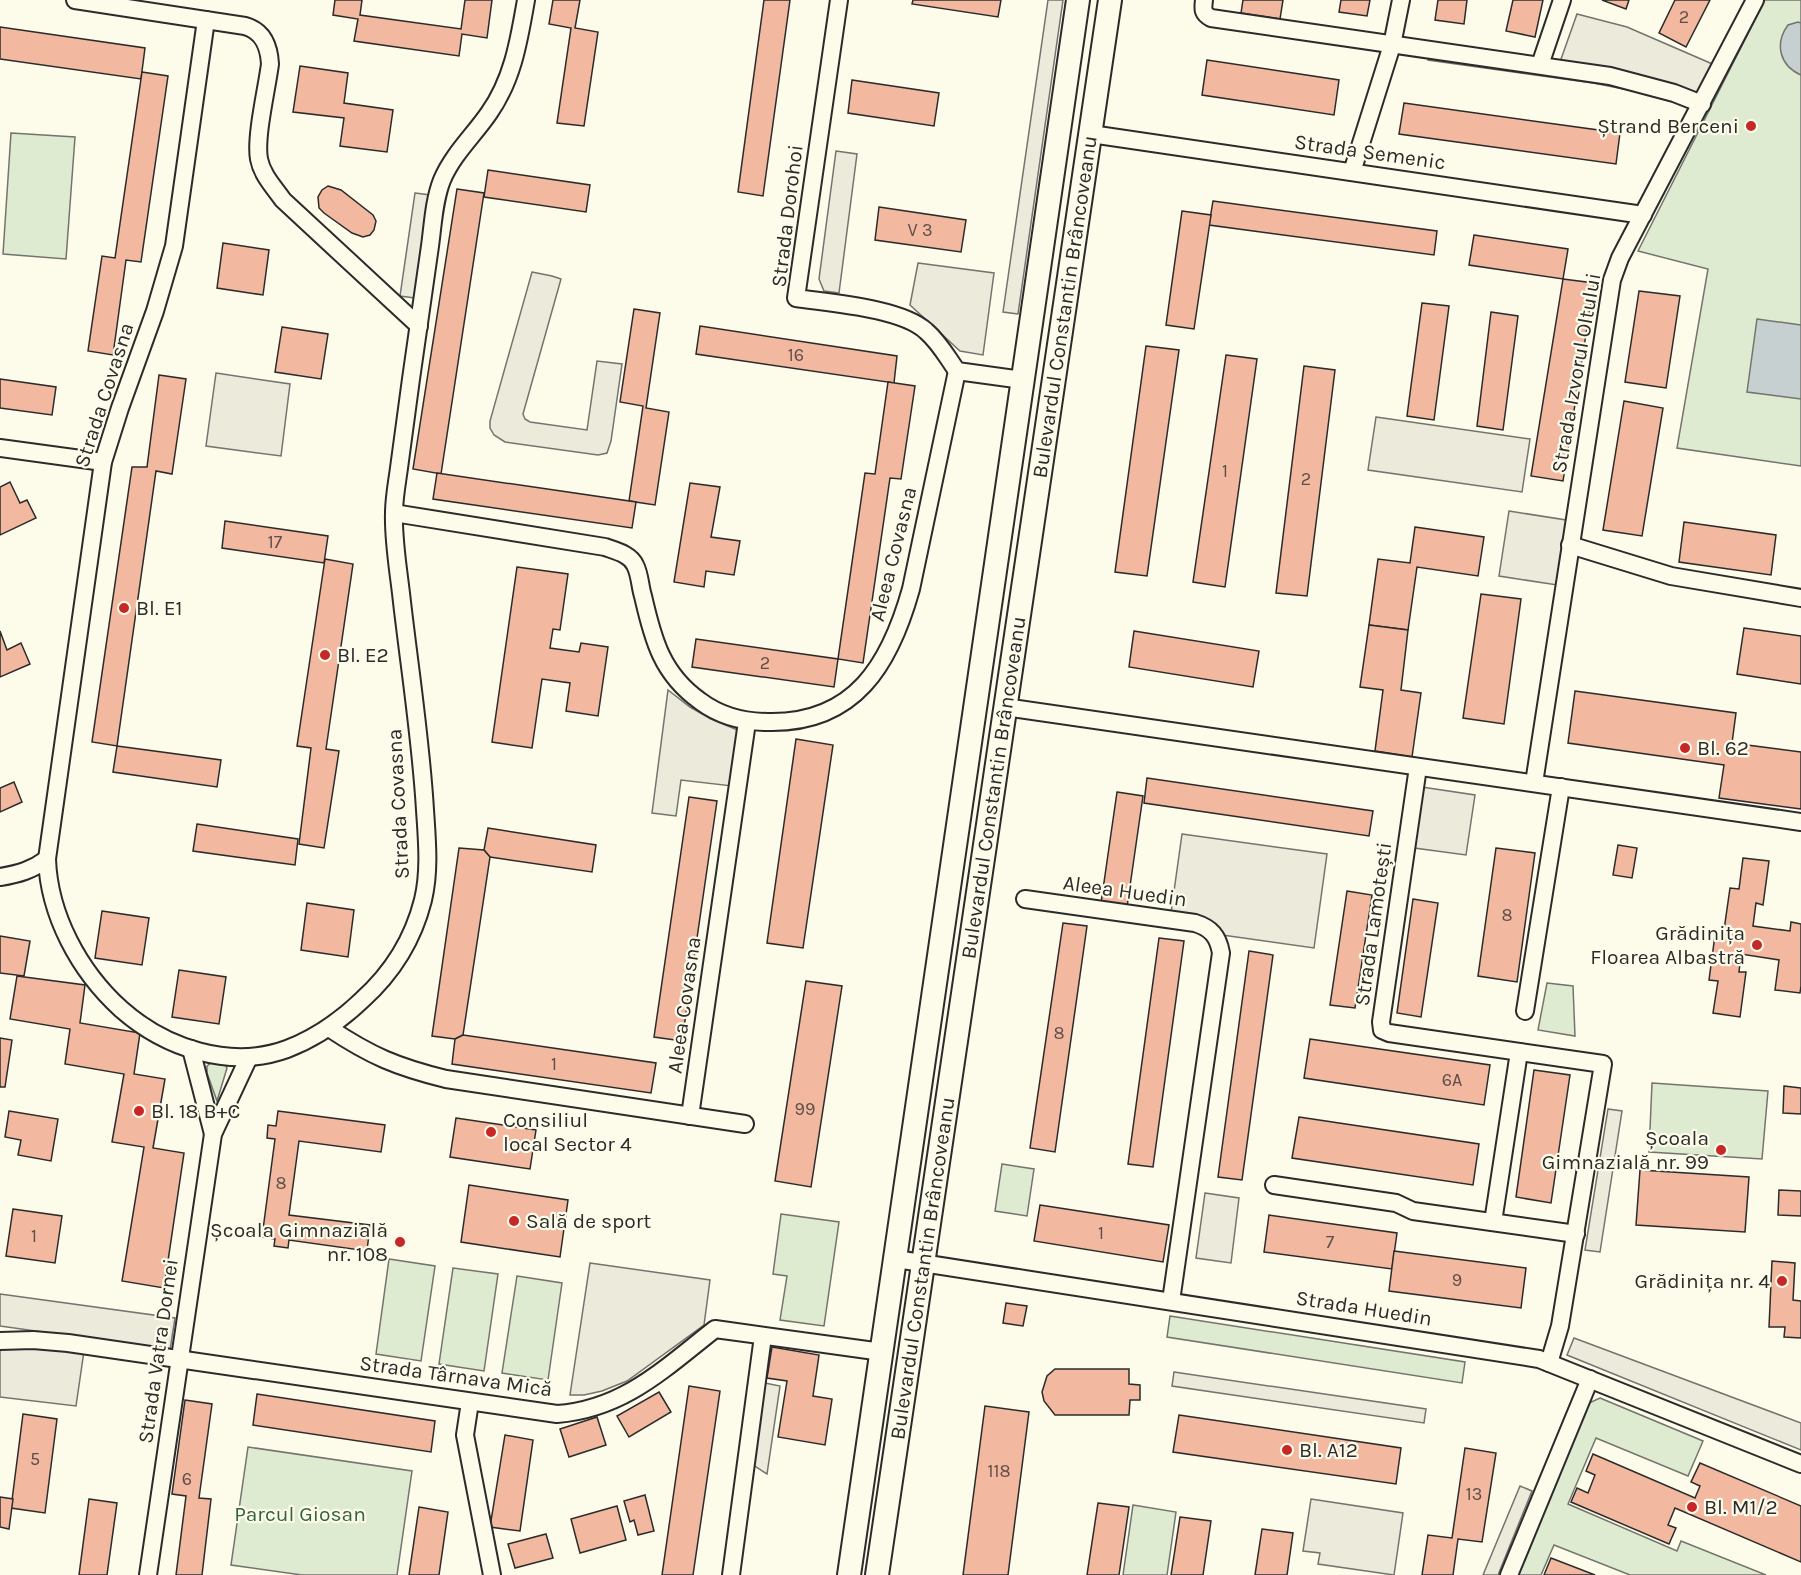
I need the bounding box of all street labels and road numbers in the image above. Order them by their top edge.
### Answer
street label: Strada Semenic [1293,130,1447,174]
street label: Bulevardul Constantin Brâncoveanu [1027,134,1102,480]
street label: Strada Dorohoi [766,143,808,289]
street label: Strada Izvorul Oltului [1547,271,1605,475]
street label: Strada Covasna [69,320,139,470]
street label: Aleea Covasna [865,484,921,624]
street label: Bulevardul Constantin Brâncoveanu [956,615,1031,960]
street label: Strada Covasna [382,728,414,880]
street label: Strada Lamotești [1350,841,1396,1007]
street label: Aleea Huedin [1061,870,1189,912]
street label: Aleea Covasna [663,935,705,1075]
street label: Bulevardul Constantin Brâncoveanu [885,1095,960,1441]
street label: Strada Vatra Dornei [133,1257,183,1445]
street label: Strada Huedin [1294,1285,1434,1331]
street label: Strada Târnava Mică [358,1351,554,1401]

